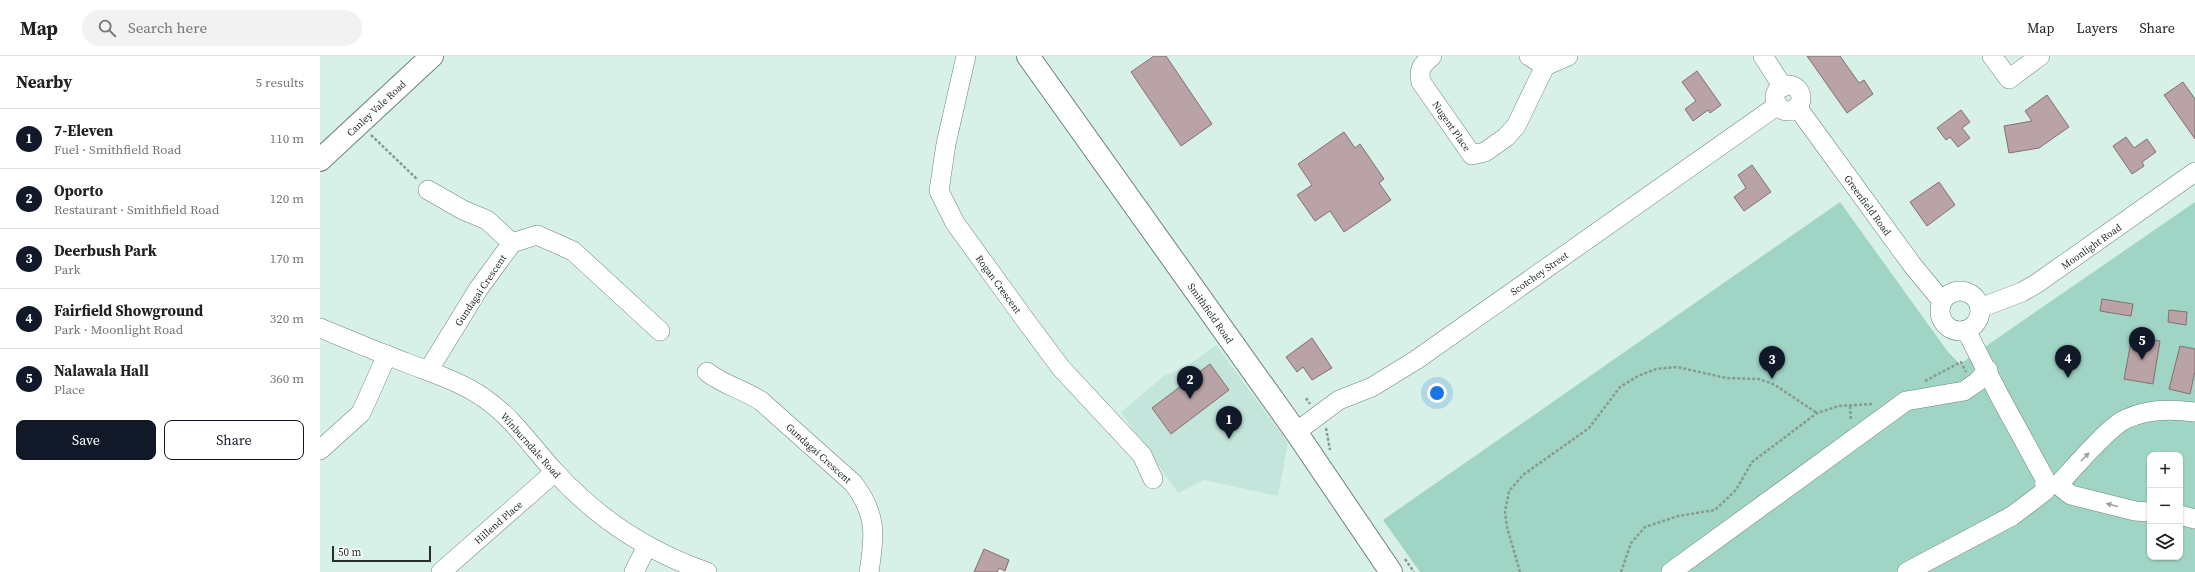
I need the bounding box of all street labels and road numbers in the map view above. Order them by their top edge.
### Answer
street label: Canley Vale Road [344,77,409,139]
street label: Nugent Place [1429,99,1474,154]
street label: Greenfield Road [1841,172,1894,238]
street label: Moonlight Road [2058,221,2124,272]
street label: Scotchey Street [1508,248,1571,298]
street label: Gundagai Crescent [452,251,510,329]
street label: Rogan Crescent [973,252,1025,317]
street label: Smithfield Road [1185,280,1236,346]
street label: Winburndale Road [498,410,564,481]
street label: Gundagai Crescent [783,421,855,487]
street label: Hillend Place [471,498,525,547]

